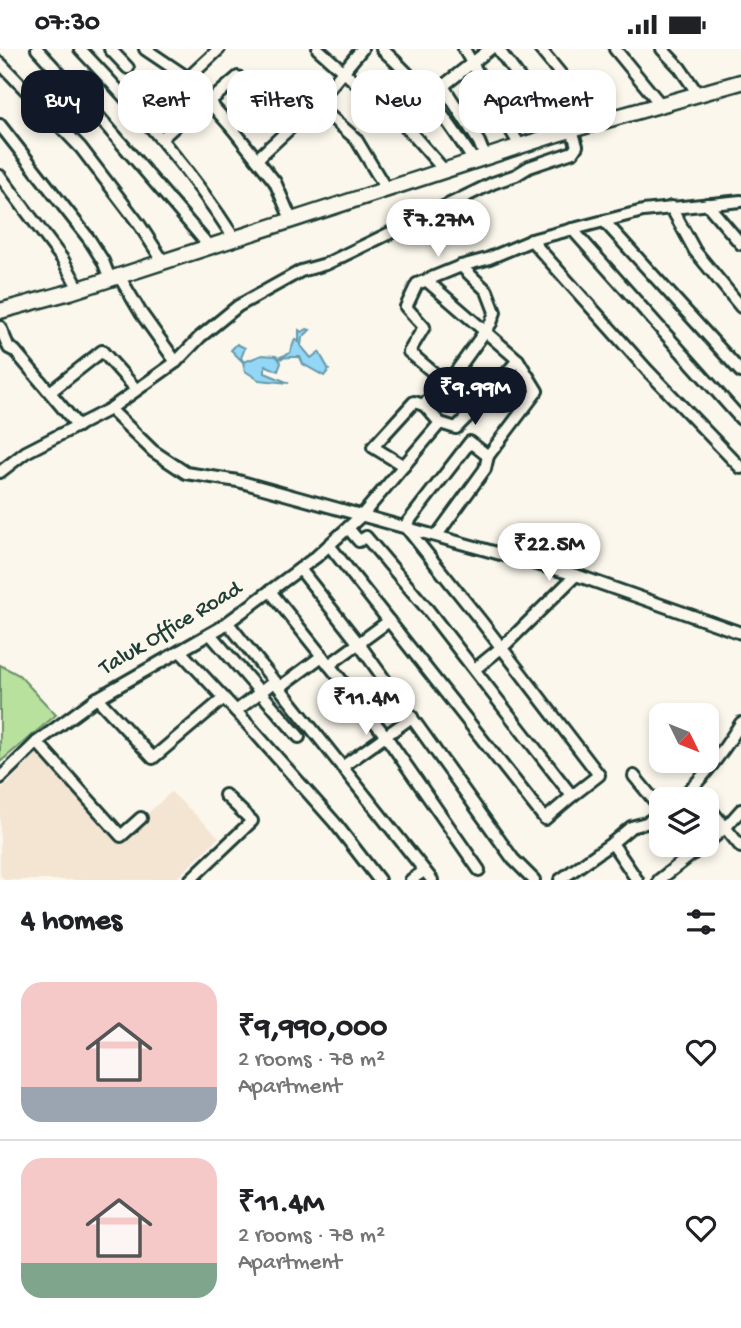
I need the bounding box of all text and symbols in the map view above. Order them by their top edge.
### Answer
text: 07:30 [35,9,100,40]
chip: Buy [21,70,104,133]
chip: Rent [118,70,213,133]
chip: Filters [227,70,337,133]
chip: New [351,70,445,133]
chip: Apartment [459,70,616,133]
pin: ₹7.27M [381,199,495,259]
text: ₹7.27M [402,208,474,235]
pin: ₹9.99M [418,367,532,427]
text: ₹9.99M [440,376,510,403]
pin: ₹22.5M [492,524,606,583]
text: ₹22.5M [514,532,584,559]
street label: Taluk Office Road [93,575,248,683]
pin: ₹11.4M [309,677,423,737]
text: ₹11.4M [333,686,399,713]
north arrow [649,703,719,773]
map controls [649,703,719,857]
button: layers [649,787,719,857]
icon: filters [682,903,720,941]
text: 4 homes [21,905,122,940]
icon: home [77,1010,161,1094]
text: ₹9,990,000 [238,1012,387,1047]
icon: heart [682,1033,720,1071]
text: 2 rooms · 78 m² [238,1047,385,1074]
text: Apartment [238,1074,342,1101]
icon: home [77,1186,161,1270]
text: ₹11.4M [238,1188,324,1223]
icon: heart [682,1209,720,1247]
text: 2 rooms · 78 m² [238,1223,385,1250]
text: Apartment [238,1250,342,1277]

